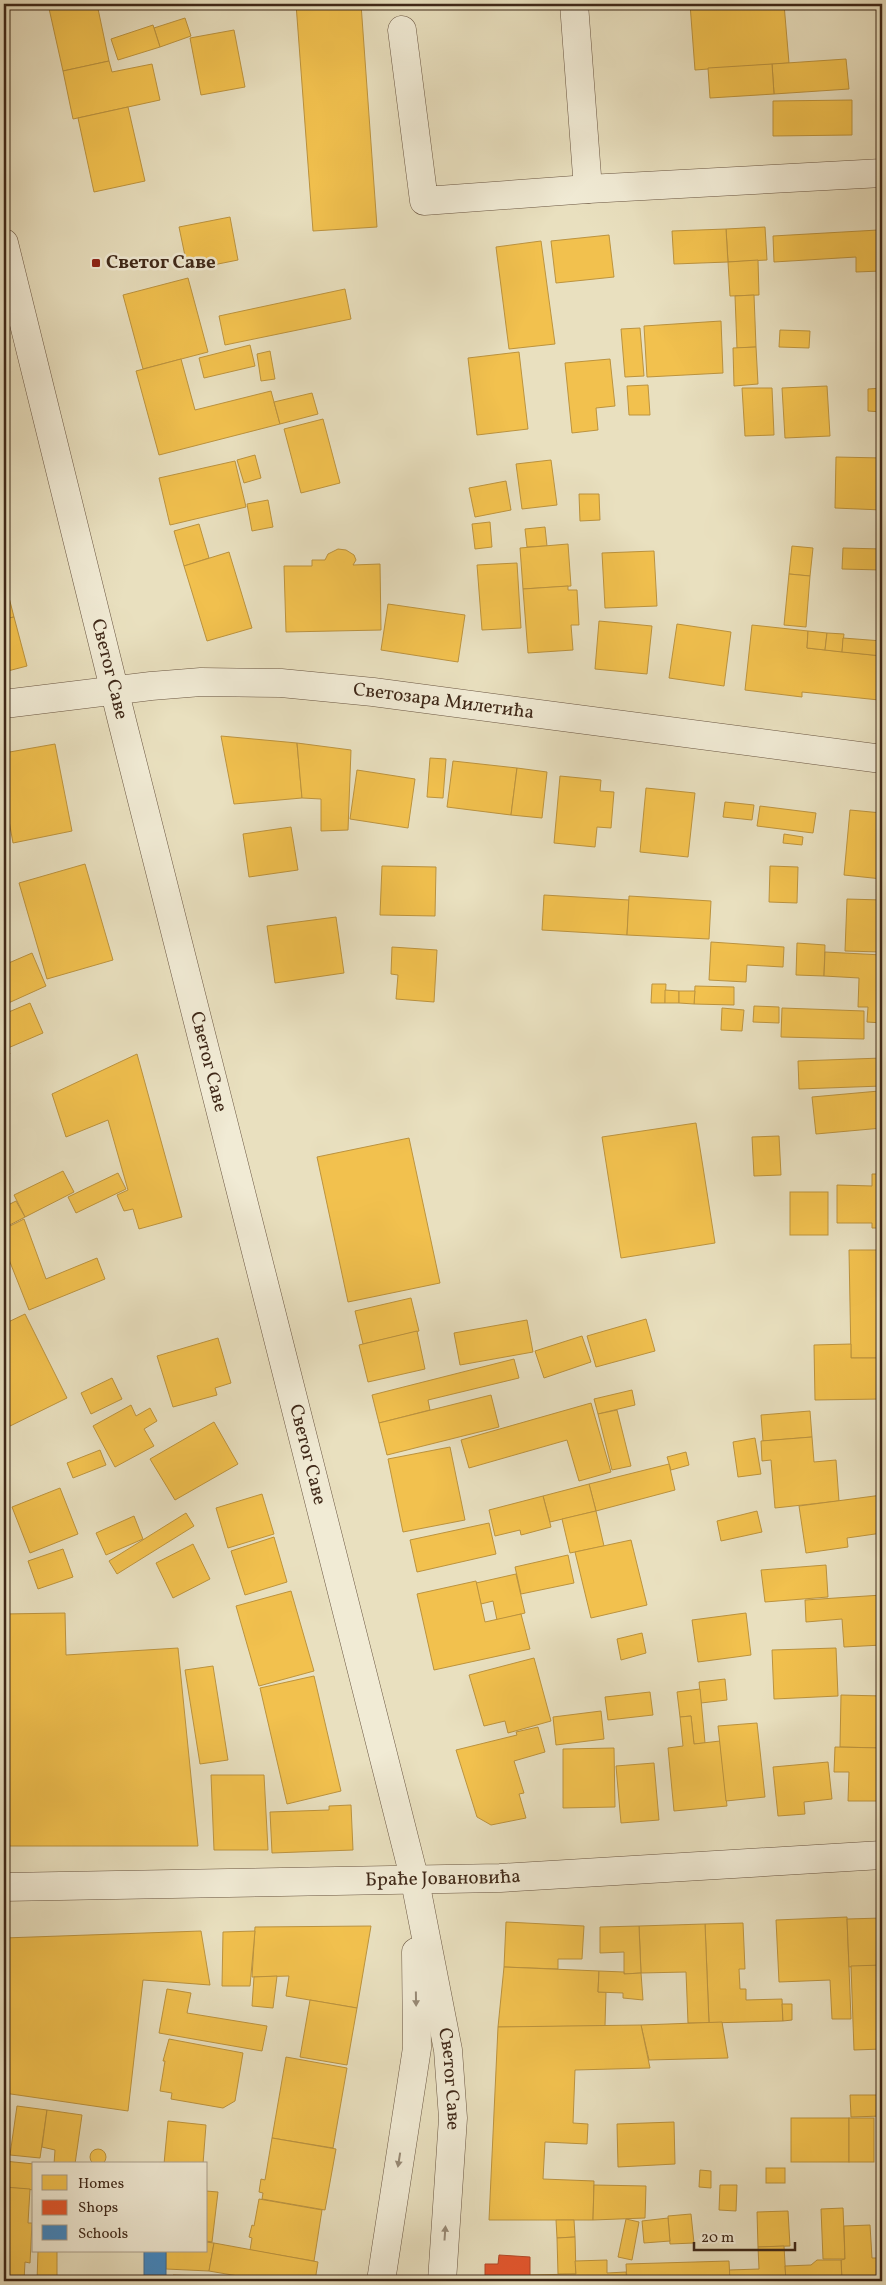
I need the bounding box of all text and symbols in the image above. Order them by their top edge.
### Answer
place label: Светог Саве [106,250,216,276]
marker: Светог Саве [90,257,102,269]
street label: Светог Саве [84,616,134,722]
street label: Светозара Милетића [352,677,536,726]
street label: Светог Саве [183,1009,233,1115]
street label: Светог Саве [282,1402,332,1508]
street label: Браће Јовановића [365,1864,521,1893]
one-way arrow [412,1992,420,2008]
street label: Светог Саве [431,2026,466,2131]
one-way arrow [395,2153,403,2169]
legend [32,2162,208,2252]
text: Homes [78,2174,124,2195]
text: Shops [78,2198,118,2219]
scale bar [694,2220,795,2252]
text: Schools [78,2224,128,2245]
one-way arrow [442,2224,450,2240]
text: 20 m [701,2228,734,2249]

